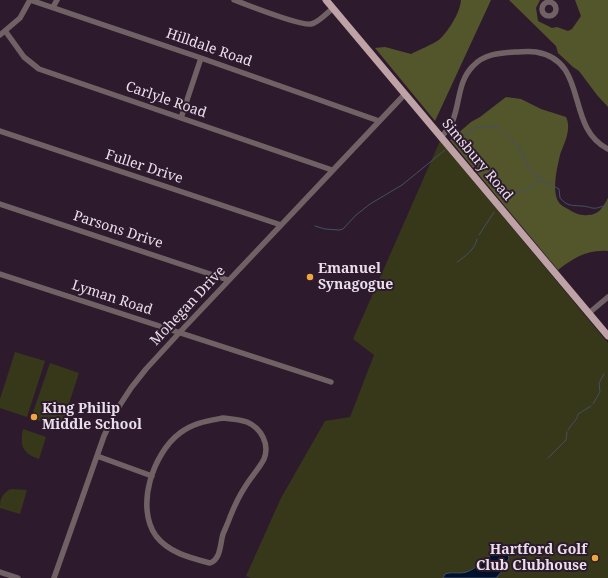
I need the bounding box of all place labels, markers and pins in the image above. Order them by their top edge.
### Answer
place label: Emanuel Synagogue [318,261,393,294]
marker: Emanuel Synagogue [305,272,315,282]
place label: King Philip Middle School [42,401,142,434]
marker: King Philip Middle School [29,412,39,422]
place label: Hartford Golf Club Clubhouse [476,542,587,574]
marker: Hartford Golf Club Clubhouse [590,553,600,563]

